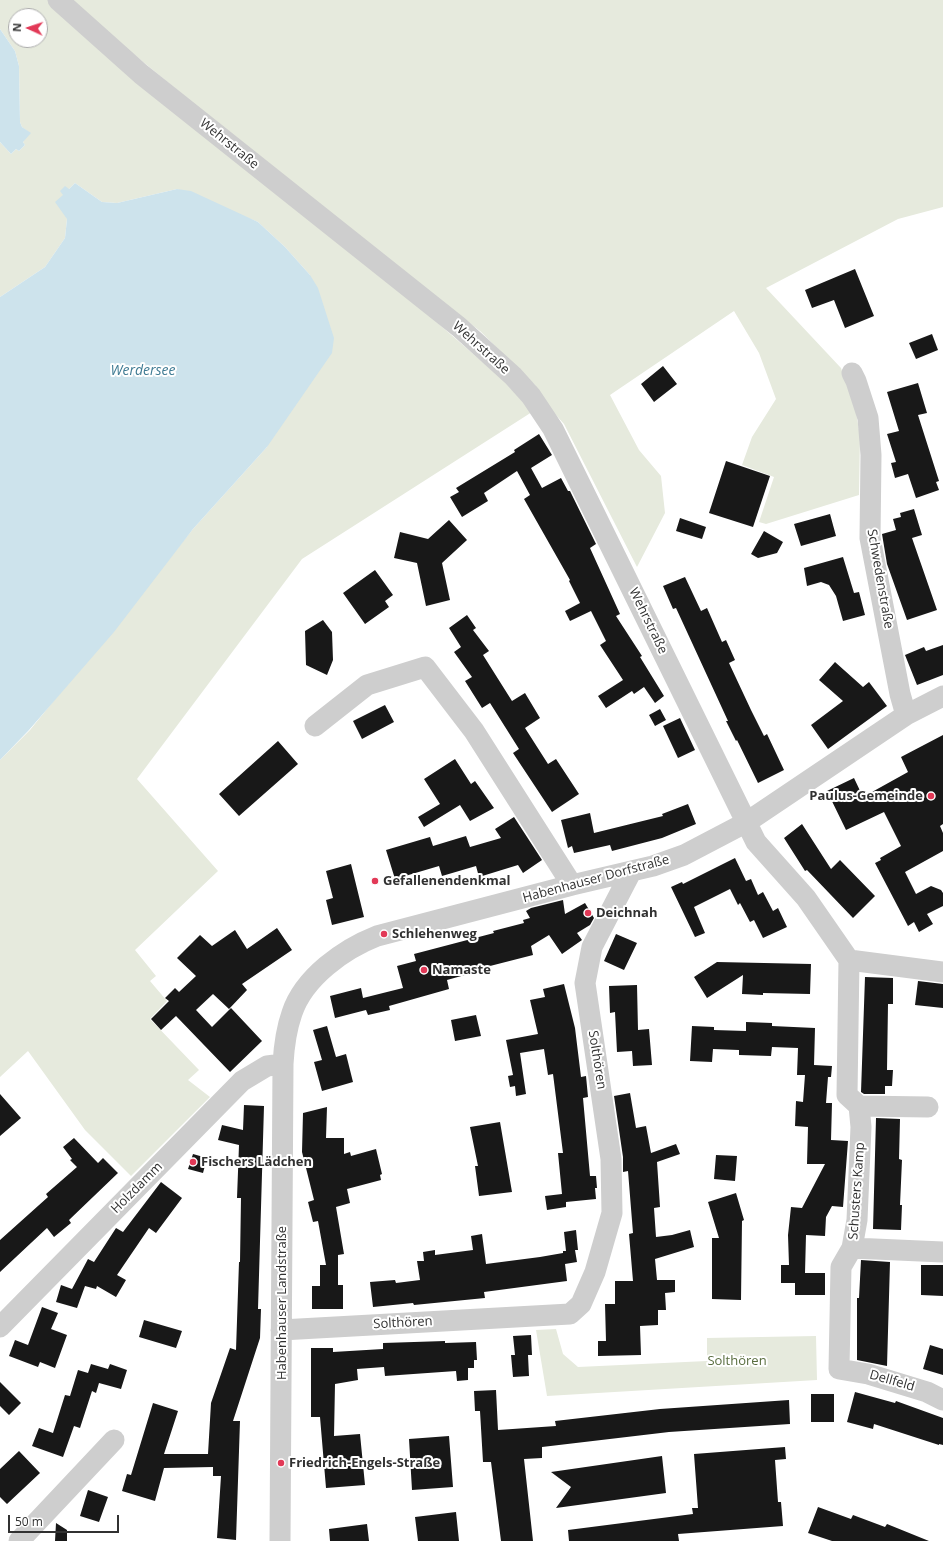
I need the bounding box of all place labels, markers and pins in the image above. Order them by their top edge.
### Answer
place label: Paulus-Gemeinde [809,788,923,804]
marker: Paulus-Gemeinde [926,791,936,801]
place label: Gefallenendenkmal [383,873,510,889]
marker: Gefallenendenkmal [370,876,380,886]
place label: Deichnah [596,905,657,921]
marker: Deichnah [583,908,593,918]
place label: Schlehenweg [392,926,477,942]
marker: Schlehenweg [379,929,389,939]
place label: Namaste [432,962,491,978]
marker: Namaste [419,965,429,975]
place label: Fischers Lädchen [201,1154,312,1170]
marker: Fischers Lädchen [188,1157,198,1167]
place label: Friedrich-Engels-Straße [289,1455,440,1471]
marker: Friedrich-Engels-Straße [276,1458,286,1468]

